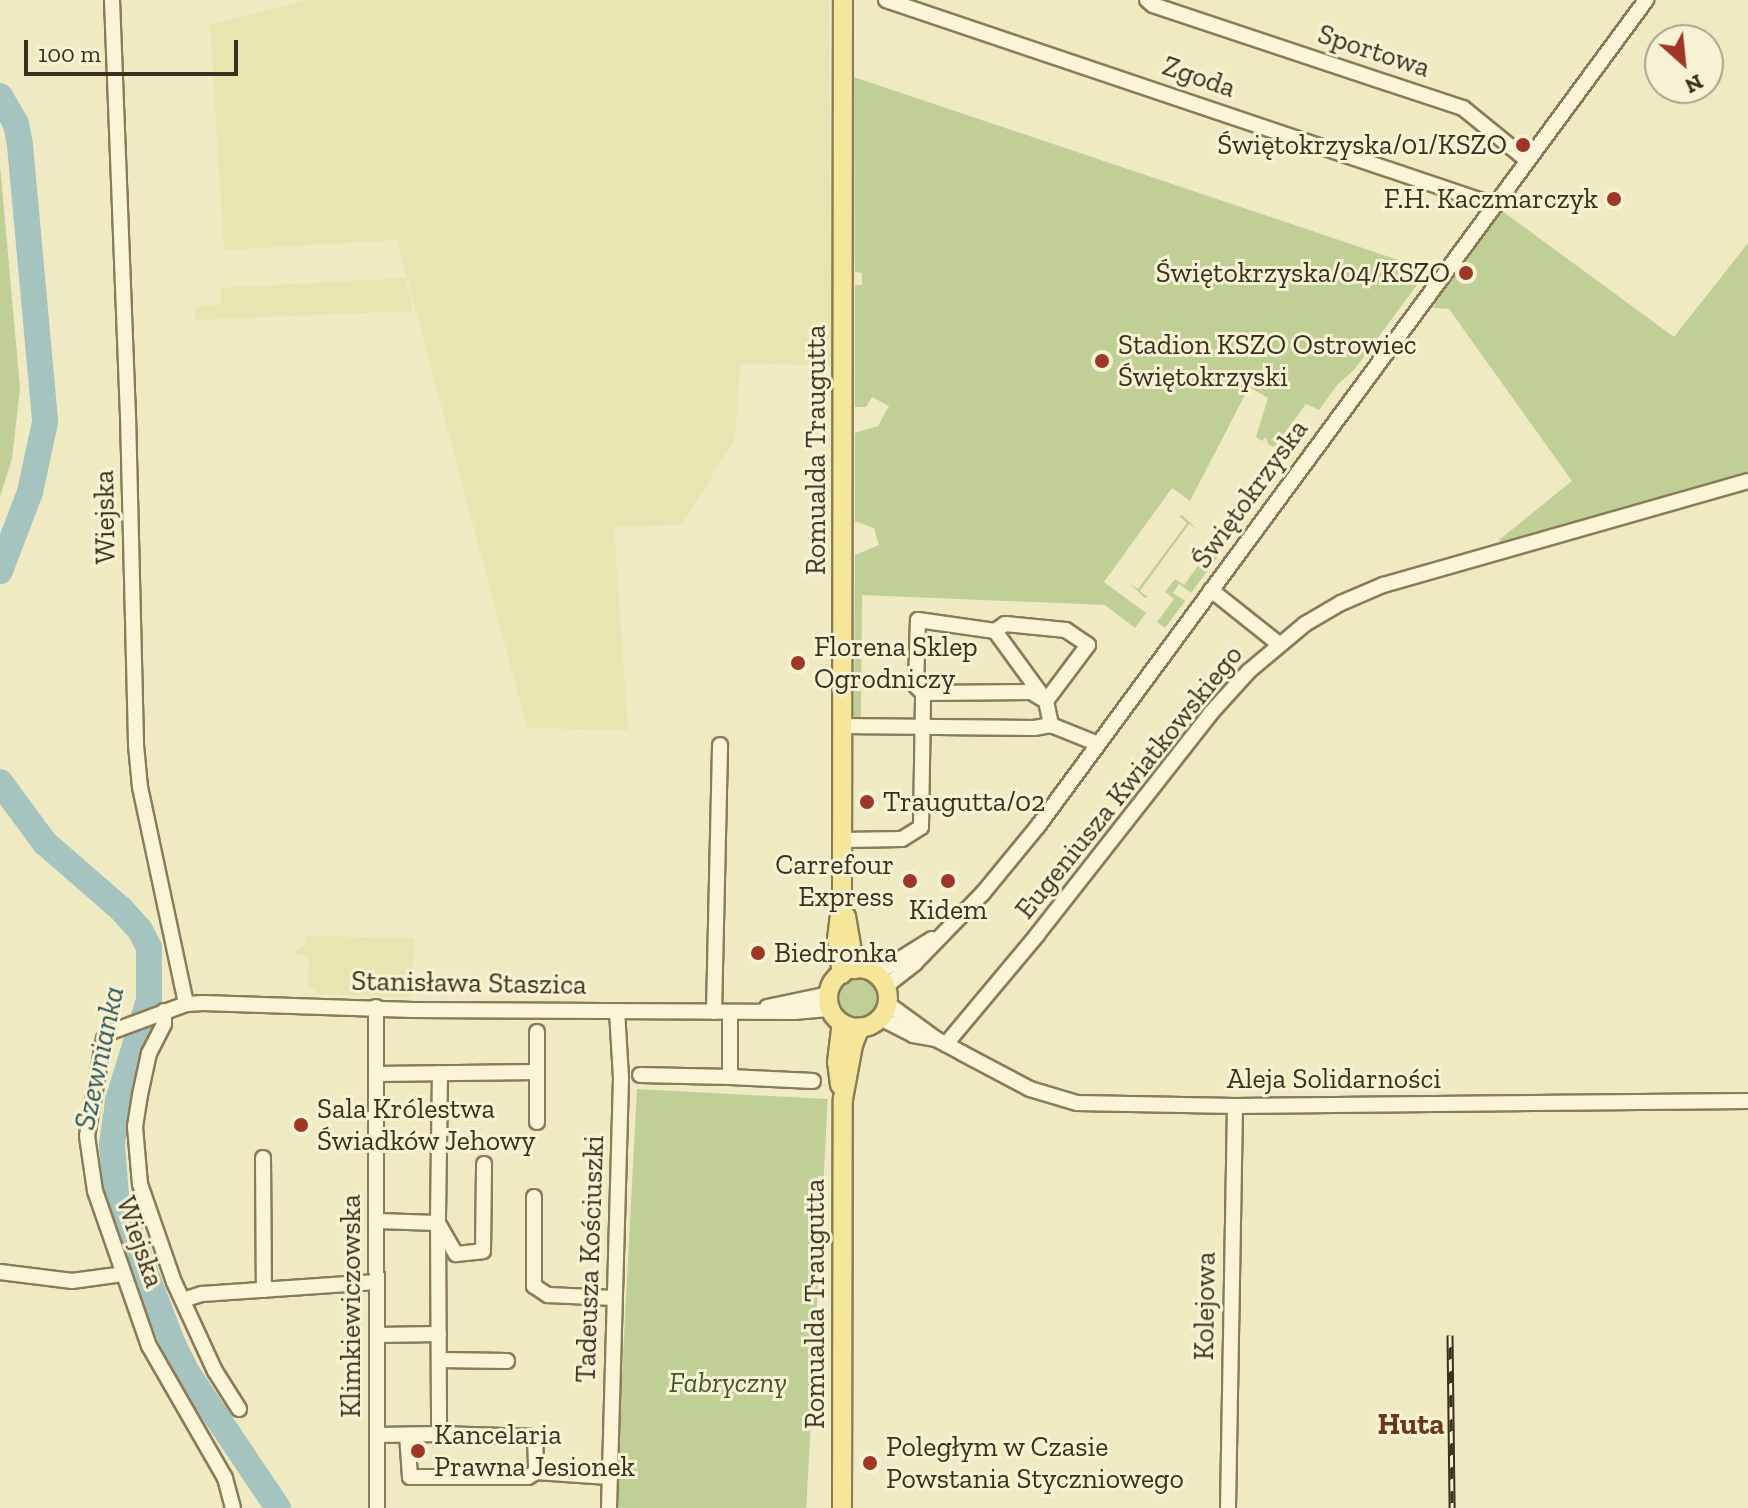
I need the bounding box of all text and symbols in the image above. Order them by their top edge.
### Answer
street label: Sportowa [1314,17,1434,85]
scale bar [28,24,242,74]
north arrow [1644,24,1724,104]
text: 100 m [38,39,101,68]
street label: Zgoda [1158,49,1240,105]
text: N [1681,68,1708,100]
place label: Świętokrzyska/01/KSZO [1217,128,1507,162]
marker: Świętokrzyska/01/KSZO [1514,136,1532,154]
place label: F.H. Kaczmarczyk [1384,182,1598,216]
marker: F.H. Kaczmarczyk [1605,190,1623,208]
place label: Świętokrzyska/04/KSZO [1156,256,1450,290]
marker: Świętokrzyska/04/KSZO [1457,264,1475,282]
street label: Romualda Traugutta [799,325,833,575]
place label: Stadion KSZO Ostrowiec Świętokrzyski [1118,328,1417,394]
marker: Stadion KSZO Ostrowiec Świętokrzyski [1093,352,1111,370]
street label: Świętokrzyska [1185,413,1315,575]
street label: Wiejska [87,470,123,564]
place label: Florena Sklep Ogrodniczy [814,630,978,696]
street label: Eugeniusza Kwiatkowskiego [1008,638,1250,926]
marker: Florena Sklep Ogrodniczy [789,654,807,672]
place label: Traugutta/02 [883,785,1046,819]
marker: Traugutta/02 [858,793,876,811]
place label: Carrefour Express [775,848,894,914]
marker: Carrefour Express [901,872,919,890]
marker: Kidem [939,872,957,890]
place label: Kidem [909,893,987,927]
place label: Biedronka [774,936,898,970]
marker: Biedronka [749,944,767,962]
street label: Stanisława Staszica [351,964,587,1002]
water label: Szewnianka [66,983,132,1133]
street label: Aleja Solidarności [1227,1062,1441,1096]
place label: Sala Królestwa Świadków Jehowy [317,1092,537,1158]
marker: Sala Królestwa Świadków Jehowy [292,1116,310,1134]
street label: Tadeusza Kościuszki [569,1135,611,1383]
street label: Romualda Traugutta [798,1179,832,1429]
street label: Wiejska [109,1192,171,1292]
street label: Klimkiewiczowska [334,1194,368,1418]
street label: Kolejowa [1187,1251,1223,1361]
park label: Fabryczny [669,1366,787,1400]
district label: Huta [1378,1406,1444,1442]
place label: Kancelaria Prawna Jesionek [434,1418,636,1484]
place label: Poległym w Czasie Powstania Styczniowego [886,1430,1184,1496]
marker: Kancelaria Prawna Jesionek [409,1442,427,1460]
marker: Poległym w Czasie Powstania Styczniowego [861,1454,879,1472]

